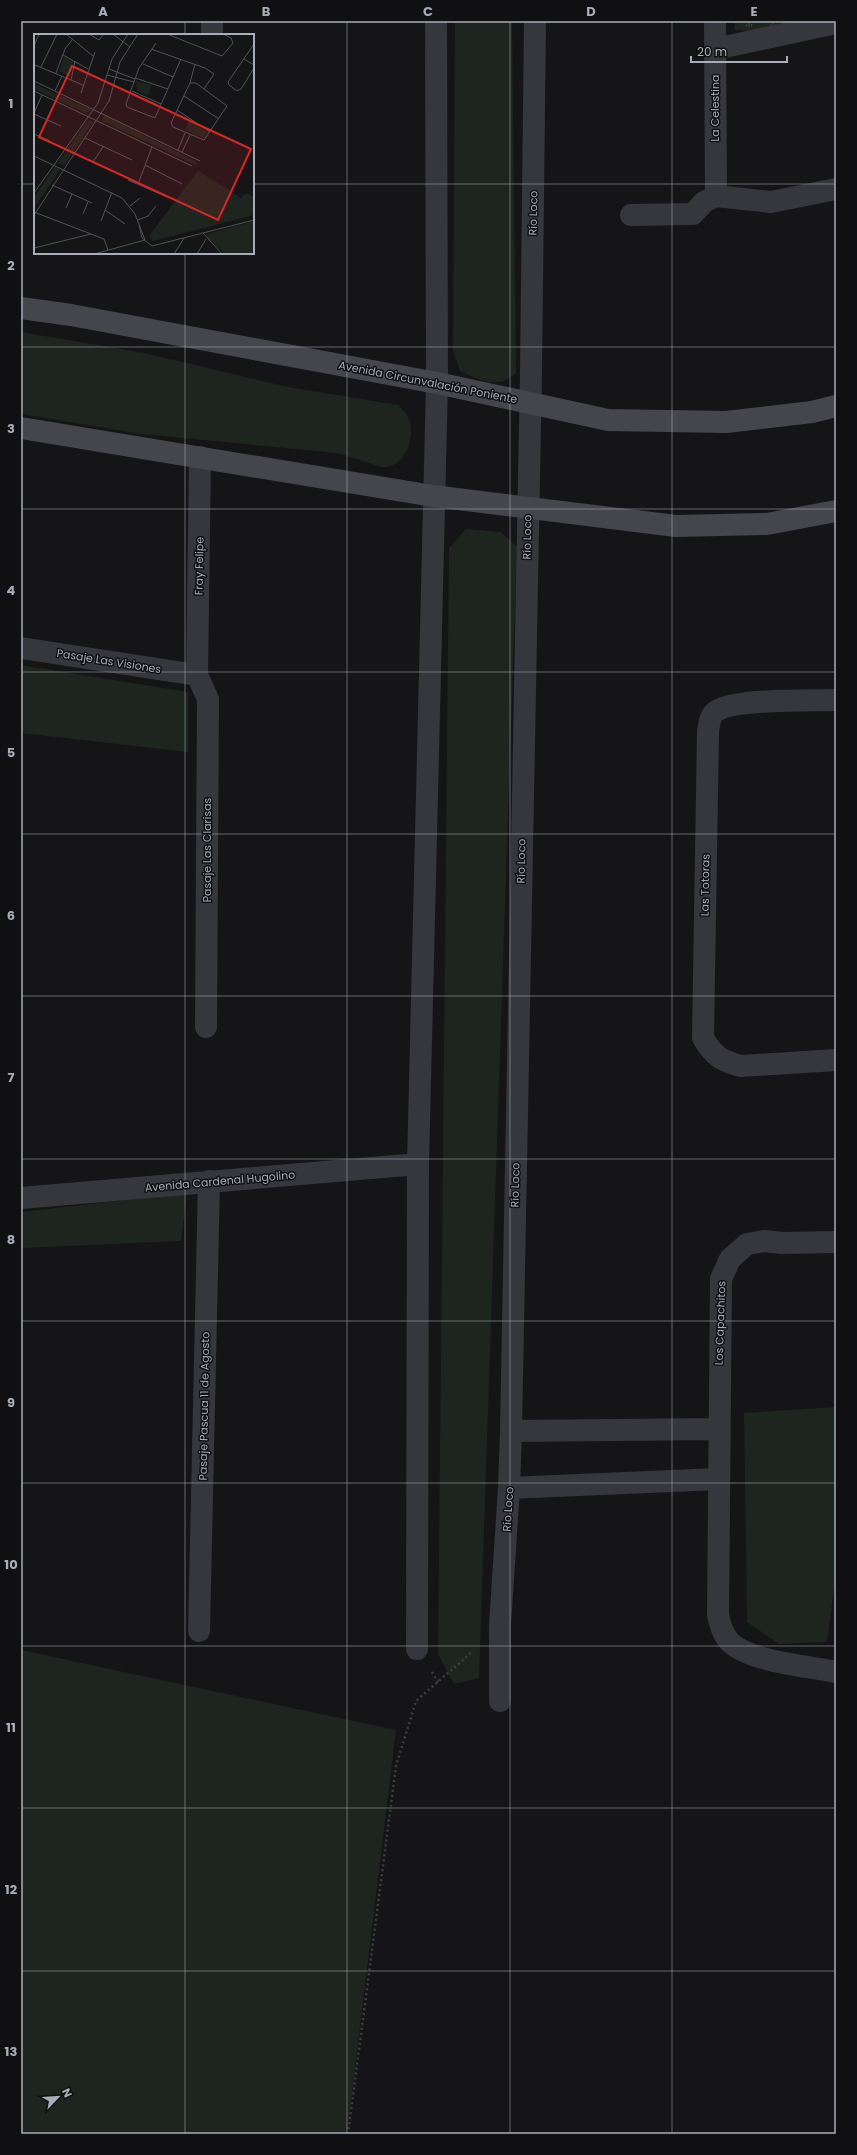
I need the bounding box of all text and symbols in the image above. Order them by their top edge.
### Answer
text: A [98,2,108,21]
text: B [262,2,271,21]
text: C [423,2,433,21]
text: D [586,2,596,21]
text: E [750,2,758,21]
inset map [34,34,254,254]
scale bar [691,38,787,64]
text: 20 m [697,43,727,60]
street label: La Celestina [707,75,723,141]
text: 1 [9,94,13,113]
street label: Río Loco [525,190,541,236]
text: 2 [7,256,15,275]
street label: Avenida Circunvalación Poniente [337,357,519,407]
text: 3 [7,419,15,438]
street label: Río Loco [519,514,535,560]
street label: Fray Felipe [190,537,208,595]
text: 4 [7,581,16,600]
street label: Pasaje Las Visiones [56,645,163,677]
text: 5 [7,743,15,762]
street label: Pasaje Las Clarisas [199,797,215,902]
street label: Río Loco [513,838,529,884]
street label: Las Totoras [696,854,714,916]
text: 6 [7,906,15,925]
text: 7 [8,1068,15,1087]
street label: Río Loco [507,1162,523,1208]
street label: Avenida Cardenal Hugolino [144,1166,296,1196]
text: 8 [7,1230,15,1249]
street label: Los Capachitos [711,1280,729,1365]
street label: Pasaje Pascua 11 de Agosto [195,1331,213,1481]
text: 9 [7,1393,15,1412]
street label: Río Loco [498,1486,518,1532]
text: 10 [4,1555,18,1574]
text: 11 [6,1718,16,1737]
text: 12 [5,1880,18,1899]
text: 13 [5,2042,18,2061]
north arrow [38,2077,78,2117]
text: N [58,2086,76,2100]

